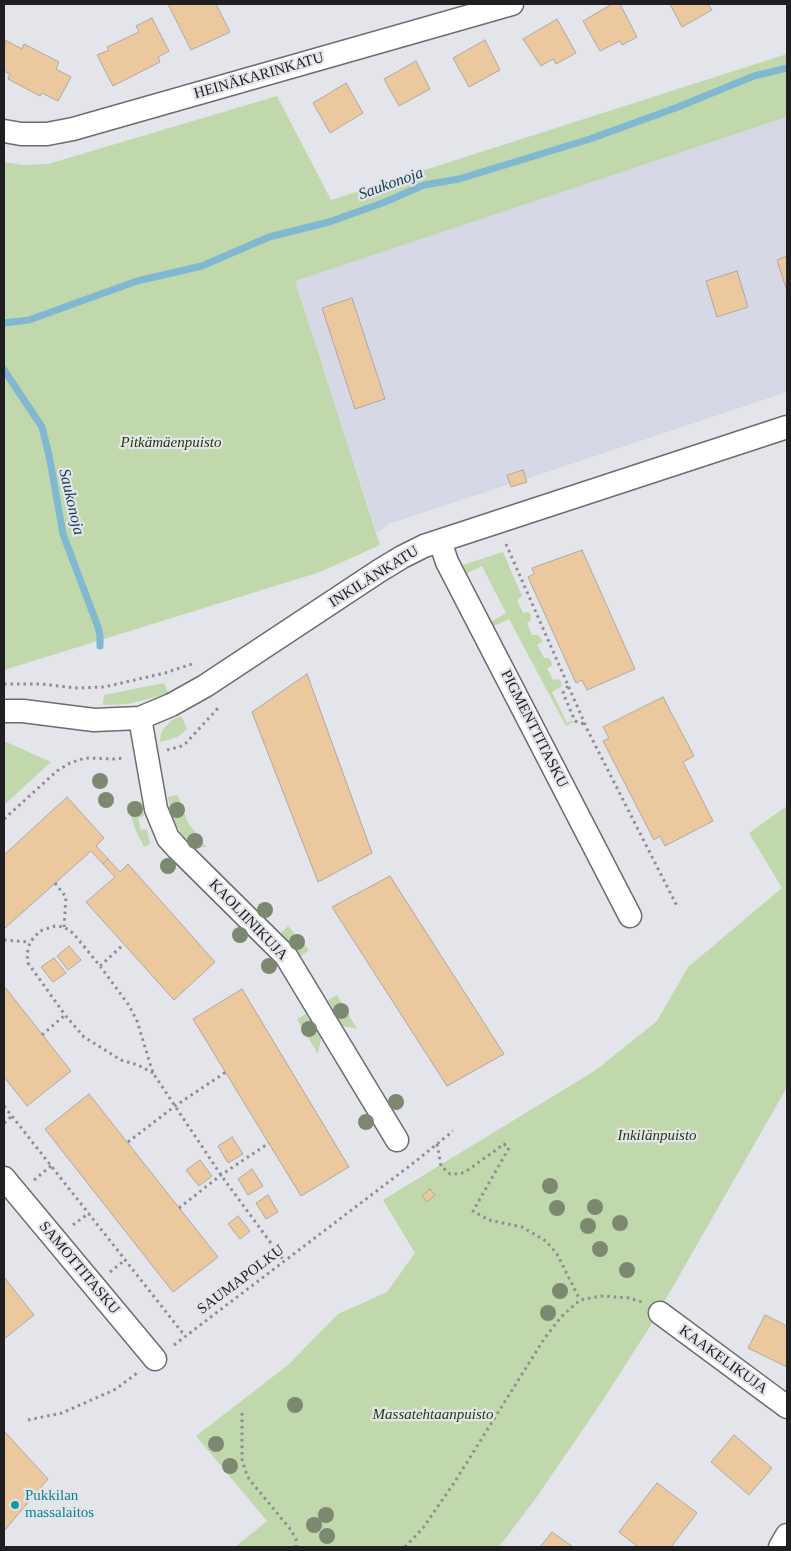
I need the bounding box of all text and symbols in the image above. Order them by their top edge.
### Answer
street label: HEINÄKARINKATU [192,49,326,103]
water label: Saukonoja [356,163,426,205]
park label: Pitkämäenpuisto [121,434,221,452]
water label: Saukonoja [54,467,88,537]
street label: INKILÄNKATU [326,542,422,612]
street label: PIGMENTTITASKU [497,667,571,791]
street label: KAOLIINIKUJA [205,876,291,964]
park label: Inkilänpuisto [617,1127,697,1145]
street label: SAMOTTITASKU [35,1218,123,1318]
street label: SAUMAPOLKU [194,1241,288,1319]
street label: KAAKELIKUJA [675,1322,771,1398]
park label: Massatehtaanpuisto [373,1406,493,1424]
place label: Pukkilan massalaitos [25,1487,94,1522]
marker: Pukkilan massalaitos [9,1499,21,1511]

